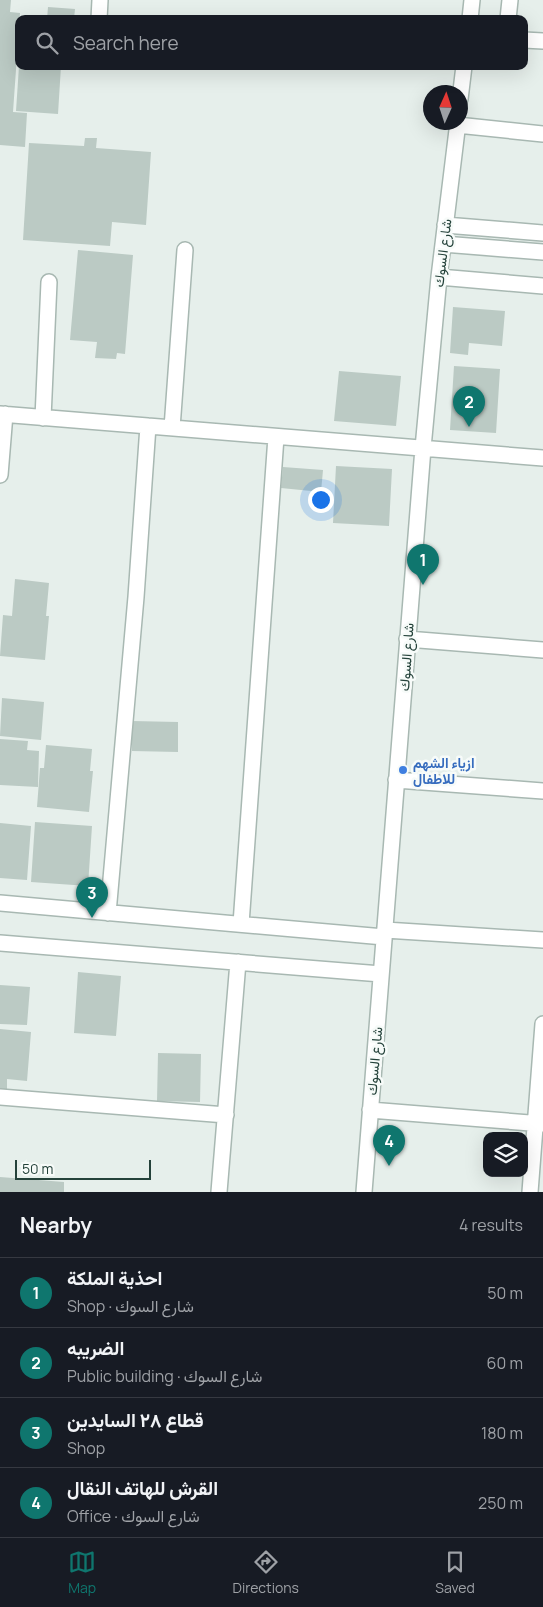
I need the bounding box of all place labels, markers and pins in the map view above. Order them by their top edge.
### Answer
pin: 2 [453,386,485,427]
pin: 1 [407,544,439,585]
place label: ازياء الشهم للاطفال [413,753,475,788]
marker: ازياء الشهم للاطفال [397,764,409,776]
pin: 3 [76,877,108,918]
pin: 4 [373,1125,405,1166]

